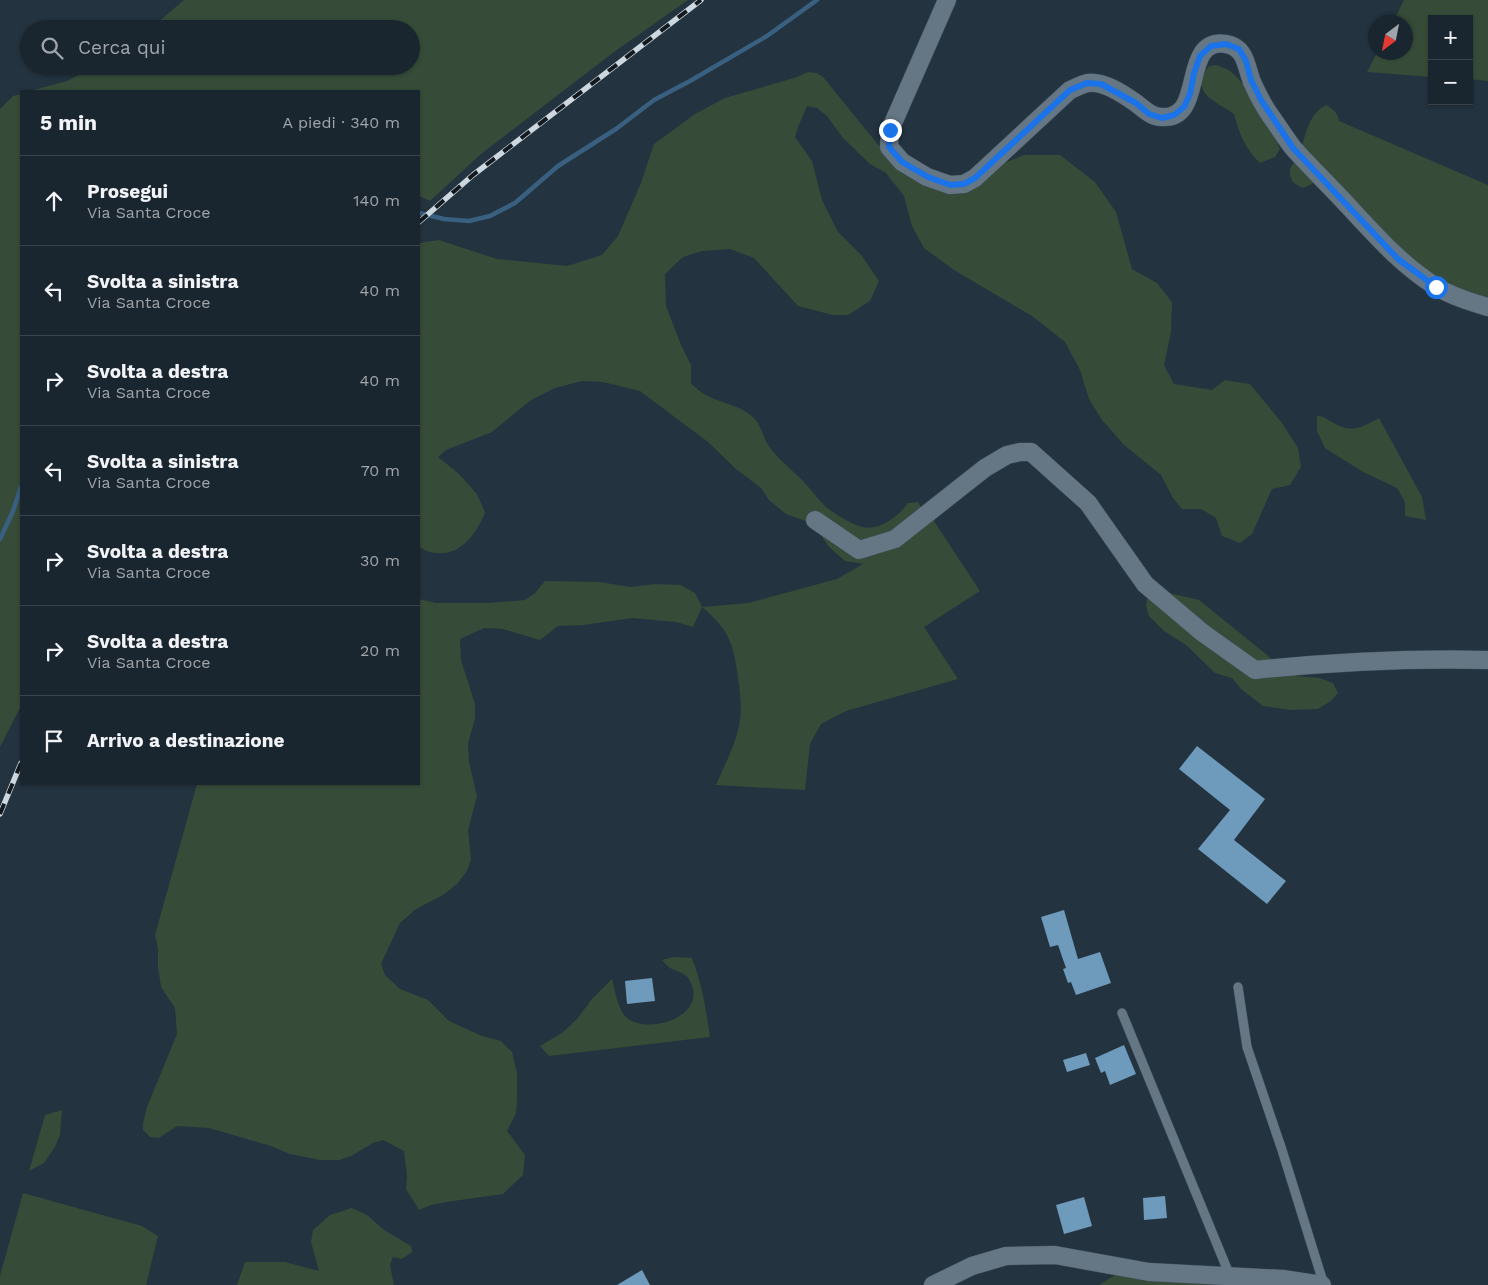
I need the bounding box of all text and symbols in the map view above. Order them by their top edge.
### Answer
north arrow [1368,15,1413,60]
map controls [1428,15,1473,105]
button: + [1428,15,1473,60]
search box [20,20,420,75]
icon: search [38,34,66,62]
text: Cerca qui [78,36,166,59]
button: − [1428,60,1473,105]
text: 5 min [40,110,97,135]
text: A piedi · 340 m [283,113,400,132]
route end [879,119,902,142]
text: Prosegui [87,180,168,203]
icon: ahead [40,187,68,215]
text: 140 m [353,191,400,210]
text: Via Santa Croce [87,203,211,222]
text: Svolta a sinistra [87,270,238,293]
route start [1425,276,1448,299]
icon: left [40,277,68,305]
text: 40 m [360,281,400,300]
text: Via Santa Croce [87,293,211,312]
text: Svolta a destra [87,360,228,383]
icon: right [40,367,68,395]
text: 40 m [360,371,400,390]
text: Via Santa Croce [87,383,211,402]
text: Svolta a sinistra [87,450,238,473]
icon: left [40,457,68,485]
text: 70 m [361,461,400,480]
text: Via Santa Croce [87,473,211,492]
text: Svolta a destra [87,540,228,563]
icon: right [40,547,68,575]
text: 30 m [360,551,400,570]
text: Via Santa Croce [87,563,211,582]
text: Svolta a destra [87,630,228,653]
icon: right [40,637,68,665]
text: 20 m [360,641,400,660]
text: Via Santa Croce [87,653,211,672]
icon: arrive [40,727,68,755]
text: Arrivo a destinazione [87,729,284,752]

